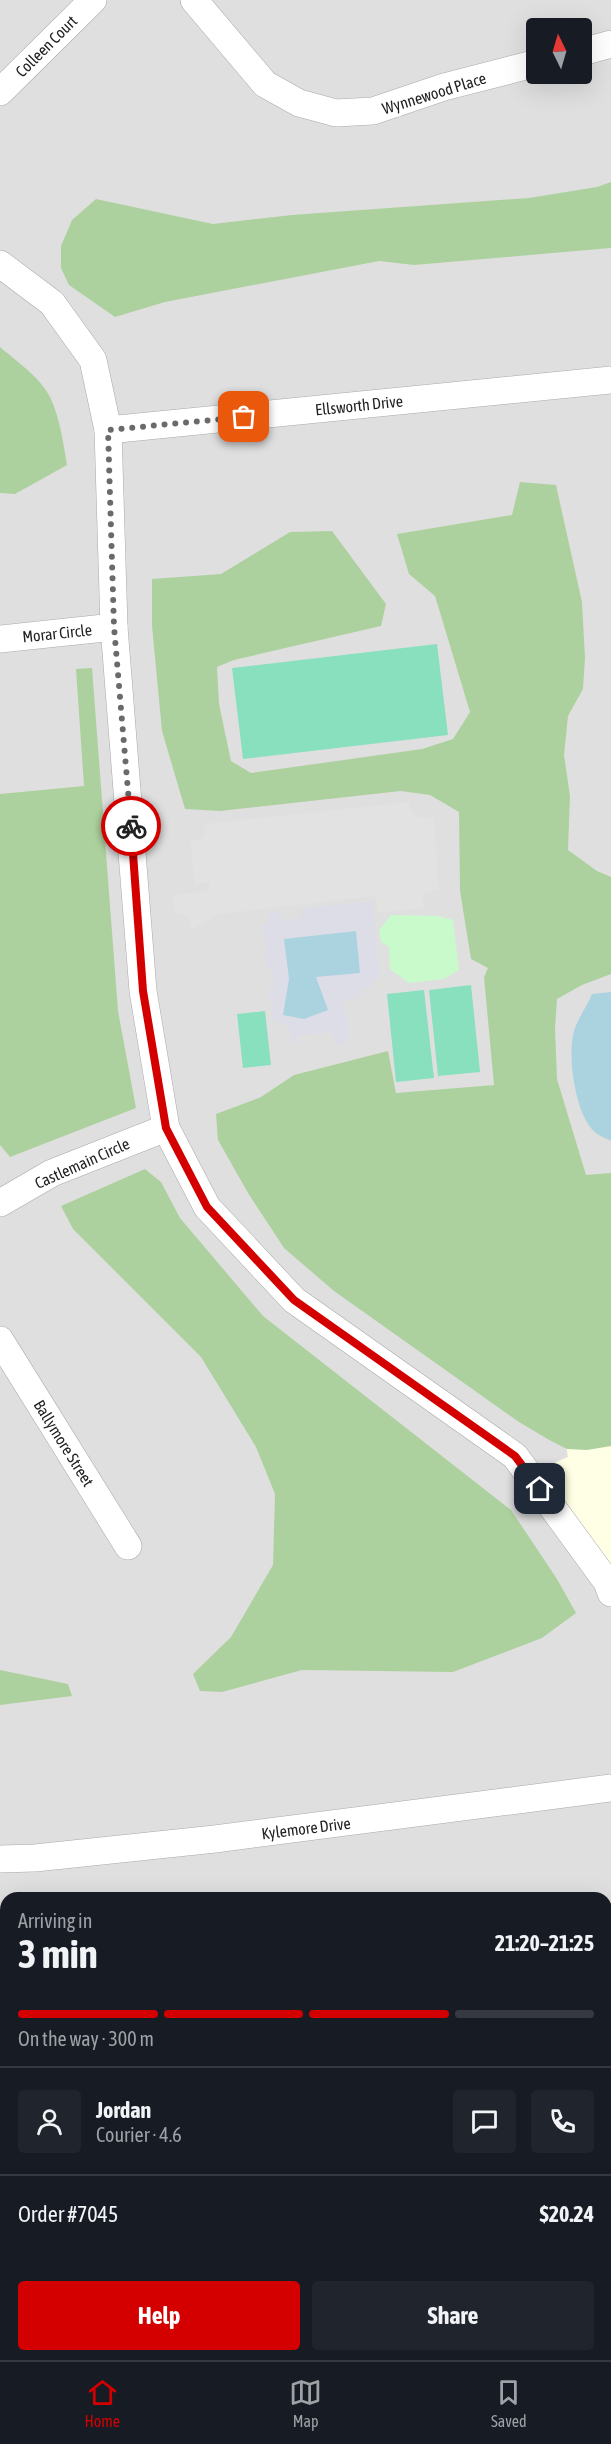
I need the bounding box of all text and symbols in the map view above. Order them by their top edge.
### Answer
street label: Colleen Court [12,11,81,80]
north arrow [526,18,592,84]
map controls [526,18,592,84]
street label: Wynnewood Place [380,69,488,118]
pin [218,391,269,442]
street label: Ellsworth Drive [314,391,404,419]
icon: bag [227,400,260,433]
street label: Morar Circle [21,620,93,646]
courier [101,796,161,856]
icon: bike [115,810,148,843]
street label: Castlemain Circle [32,1134,132,1192]
street label: Ballymore Street [29,1397,98,1490]
pin [514,1463,565,1514]
icon: home [523,1472,556,1505]
street label: Kylemore Drive [260,1814,352,1843]
text: Arriving in [18,1909,92,1932]
text: 21:20–21:25 [495,1930,594,1956]
text: 3 min [18,1932,98,1976]
text: On the way · 300 m [18,2027,154,2050]
button: person [18,2090,81,2153]
button: chat [453,2090,516,2153]
button: phone [531,2090,594,2153]
text: Jordan [96,2097,151,2123]
text: Courier · 4.6 [96,2123,182,2146]
text: Order #7045 [18,2201,118,2227]
text: $20.24 [539,2201,594,2227]
button: Help [18,2281,300,2350]
button: Share [312,2281,594,2350]
tab: Home [85,2376,120,2430]
tab: Map [289,2376,322,2430]
tab: Saved [491,2376,526,2430]

